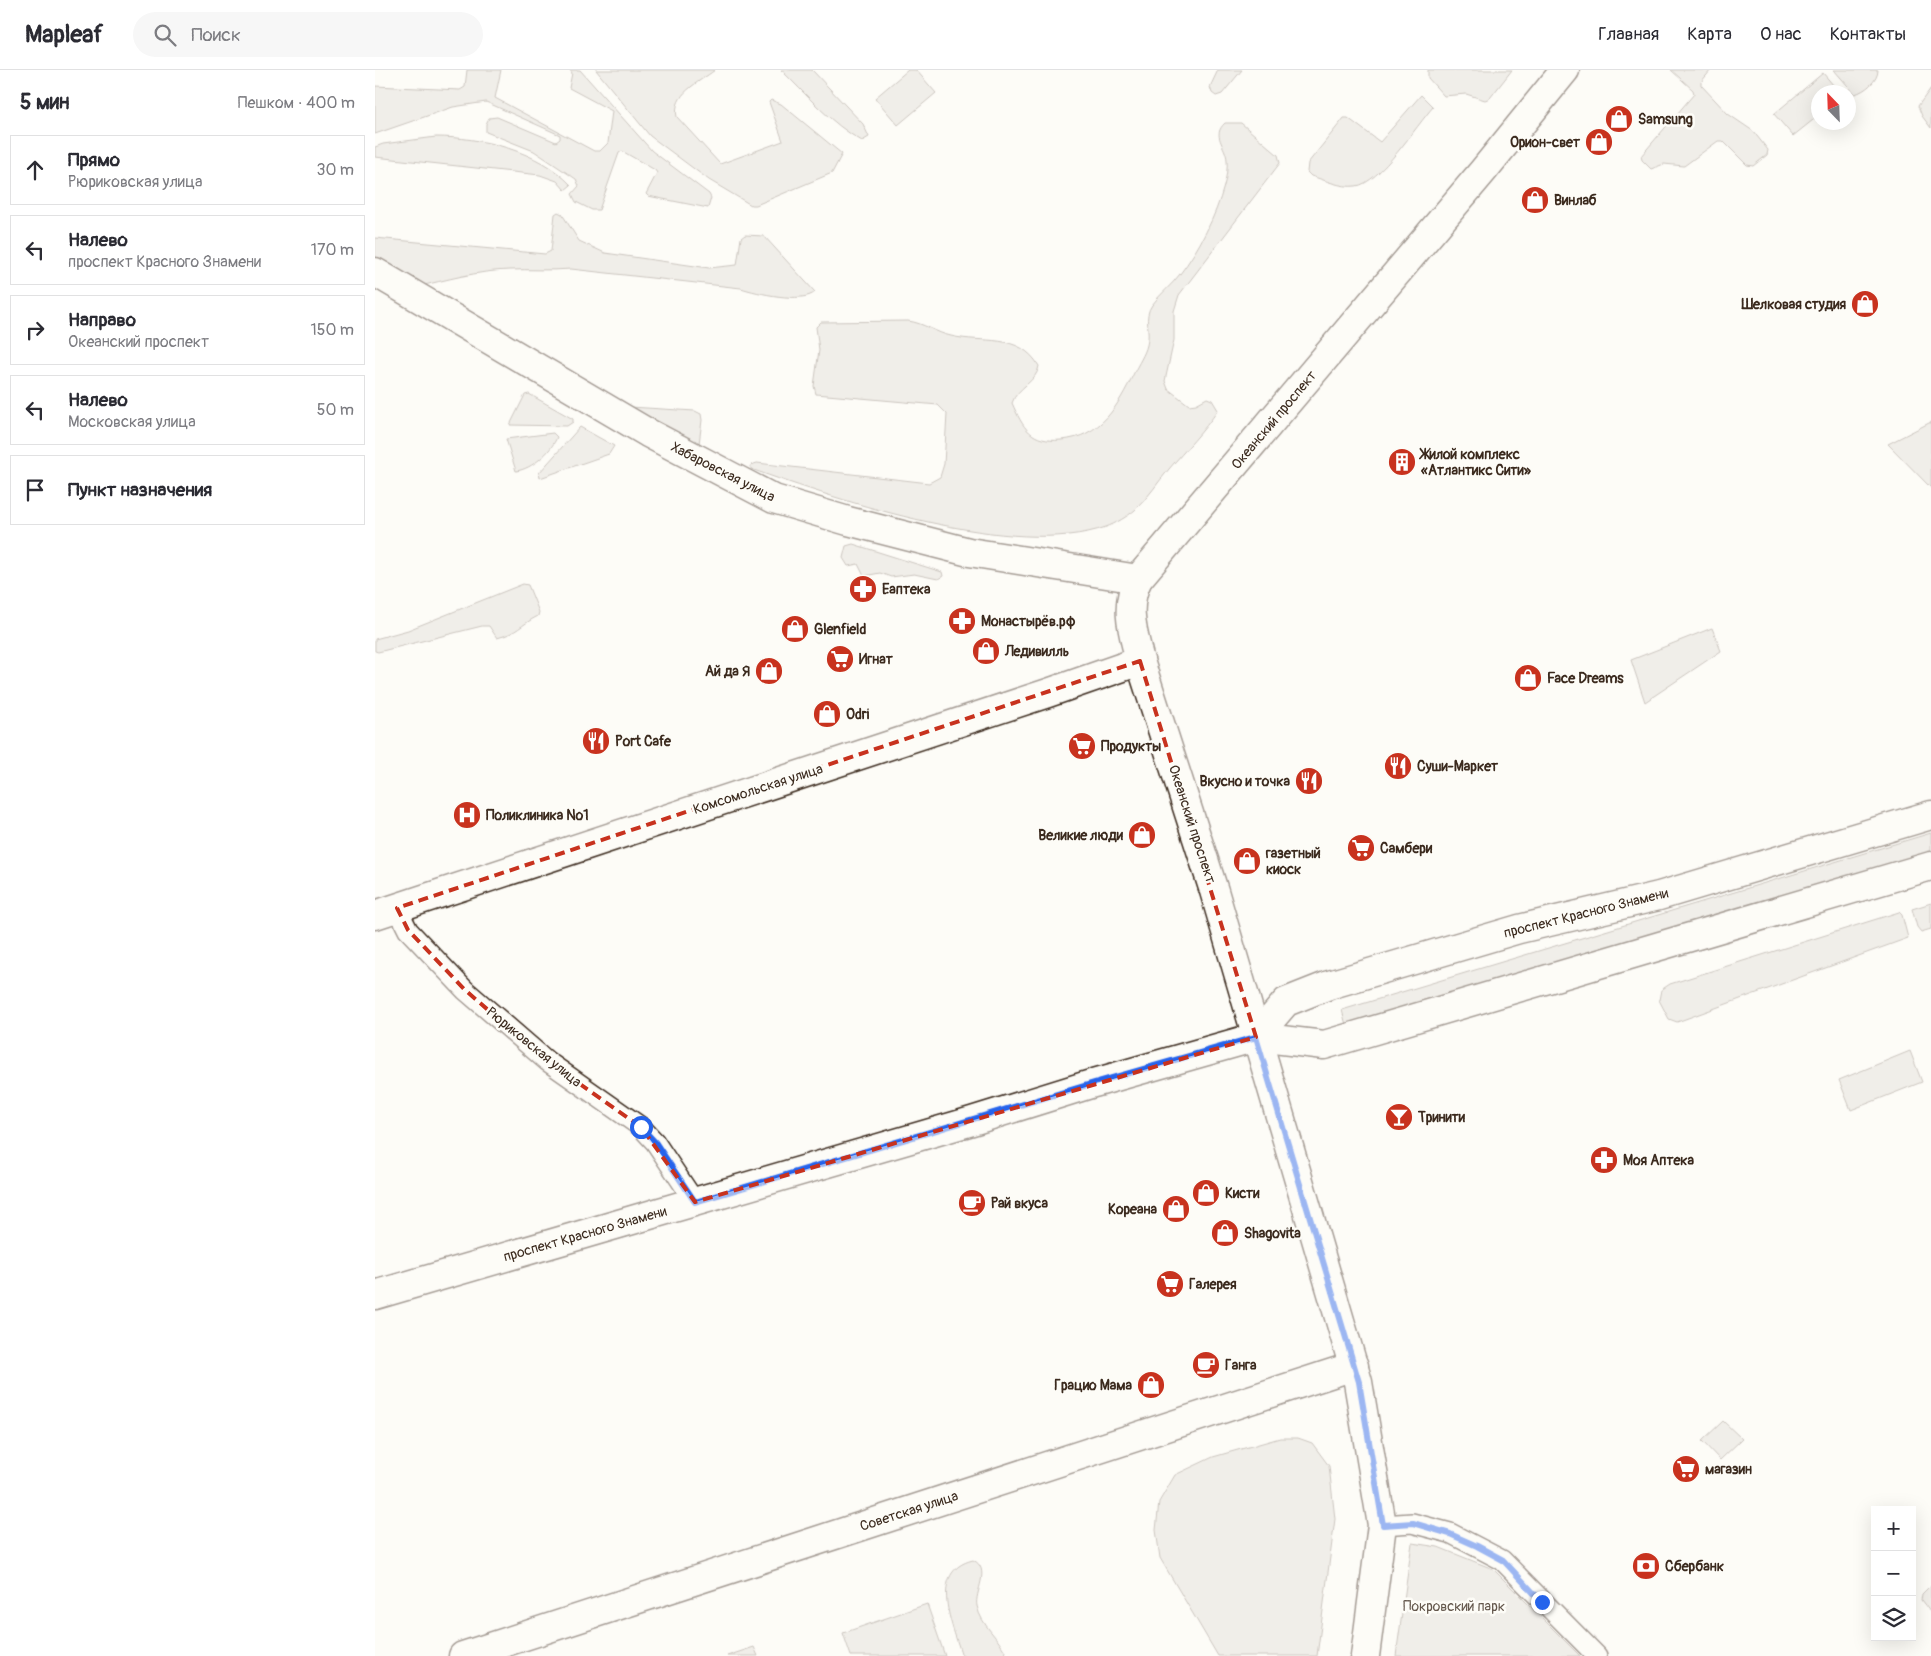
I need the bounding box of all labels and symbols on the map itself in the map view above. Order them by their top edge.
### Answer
north arrow [1811,85,1856,130]
shop icon: Samsung [1604,104,1634,134]
place label: Samsung [1638,111,1693,128]
shop icon: Орион-свет [1584,127,1614,157]
place label: Орион-свет [1510,134,1581,151]
shop icon: Винлаб [1520,185,1550,215]
place label: Винлаб [1554,192,1597,209]
shop icon: Шелковая студия [1850,289,1880,319]
place label: Шелковая студия [1740,296,1846,313]
street label: Океанский проспект [1228,367,1320,473]
street label: Хабаровская улица [668,438,778,506]
place label: Жилой комплекс «Атлантикс Сити» [1418,446,1532,479]
building icon: Жилой комплекс «Атлантикс Сити» [1387,447,1417,477]
pharmacy icon: Еаптека [848,574,878,604]
place label: Еаптека [882,581,931,598]
pharmacy icon: Монастырёв.рф [947,606,977,636]
place label: Монастырёв.рф [981,613,1076,630]
shop icon: Glenfield [780,614,810,644]
place label: Glenfield [814,621,866,638]
shop icon: Ледивилль [971,636,1001,666]
place label: Ледивилль [1004,643,1069,660]
supermarket icon: Игнат [825,644,855,674]
place label: Игнат [859,651,894,668]
shop icon: Ай да Я [754,656,784,686]
place label: Ай да Я [705,663,750,680]
shop icon: Face Dreams [1513,663,1543,693]
place label: Face Dreams [1547,670,1624,687]
shop icon: Odri [812,699,842,729]
place label: Odri [846,706,870,723]
restaurant icon: Port Cafe [581,726,611,756]
supermarket icon: Продукты [1067,731,1097,761]
place label: Port Cafe [615,733,672,750]
place label: Продукты [1101,738,1161,755]
restaurant icon: Суши-Маркет [1383,751,1413,781]
place label: Суши-Маркет [1417,758,1499,775]
street label: Комсомольская улица [691,760,825,818]
street label: Океанский проспект [1165,763,1219,885]
restaurant icon: Вкусно и точка [1294,766,1324,796]
place label: Вкусно и точка [1200,773,1290,790]
hospital icon: Поликлиника №1 [452,800,482,830]
place label: Поликлиника №1 [486,807,589,824]
shop icon: Великие люди [1127,820,1157,850]
place label: Великие люди [1038,827,1124,844]
supermarket icon: Самбери [1346,833,1376,863]
place label: Самбери [1380,840,1433,857]
place label: газетный киоск [1265,845,1321,878]
shop icon: газетный киоск [1232,846,1262,876]
street label: проспект Красного Знамени [1502,884,1670,942]
street label: Рюриковская улица [483,1003,585,1091]
bar icon: Тринити [1384,1102,1414,1132]
place label: Тринити [1417,1109,1466,1126]
route start [630,1116,653,1139]
pharmacy icon: Моя Аптека [1589,1145,1619,1175]
place label: Моя Аптека [1623,1152,1695,1169]
shop icon: Кисти [1191,1178,1221,1208]
place label: Кисти [1225,1185,1260,1202]
cafe icon: Рай вкуса [957,1188,987,1218]
shop icon: Кореана [1161,1194,1191,1224]
place label: Рай вкуса [991,1195,1048,1212]
place label: Кореана [1108,1201,1157,1218]
street label: проспект Красного Знамени [501,1203,669,1265]
shop icon: Shagovita [1210,1218,1240,1248]
place label: Shagovita [1244,1225,1301,1242]
supermarket icon: Галерея [1155,1269,1185,1299]
place label: Галерея [1189,1276,1237,1293]
cafe icon: Ганга [1191,1350,1221,1380]
place label: Ганга [1225,1357,1257,1374]
shop icon: Грацио Мама [1136,1370,1166,1400]
place label: Грацио Мама [1054,1377,1132,1394]
supermarket icon: магазин [1671,1454,1701,1484]
place label: магазин [1705,1461,1752,1478]
street label: Советская улица [858,1487,960,1535]
bank icon: Сбербанк [1631,1551,1661,1581]
place label: Сбербанк [1665,1558,1724,1575]
route end [1531,1591,1554,1614]
park label: Покровский парк [1403,1598,1505,1615]

